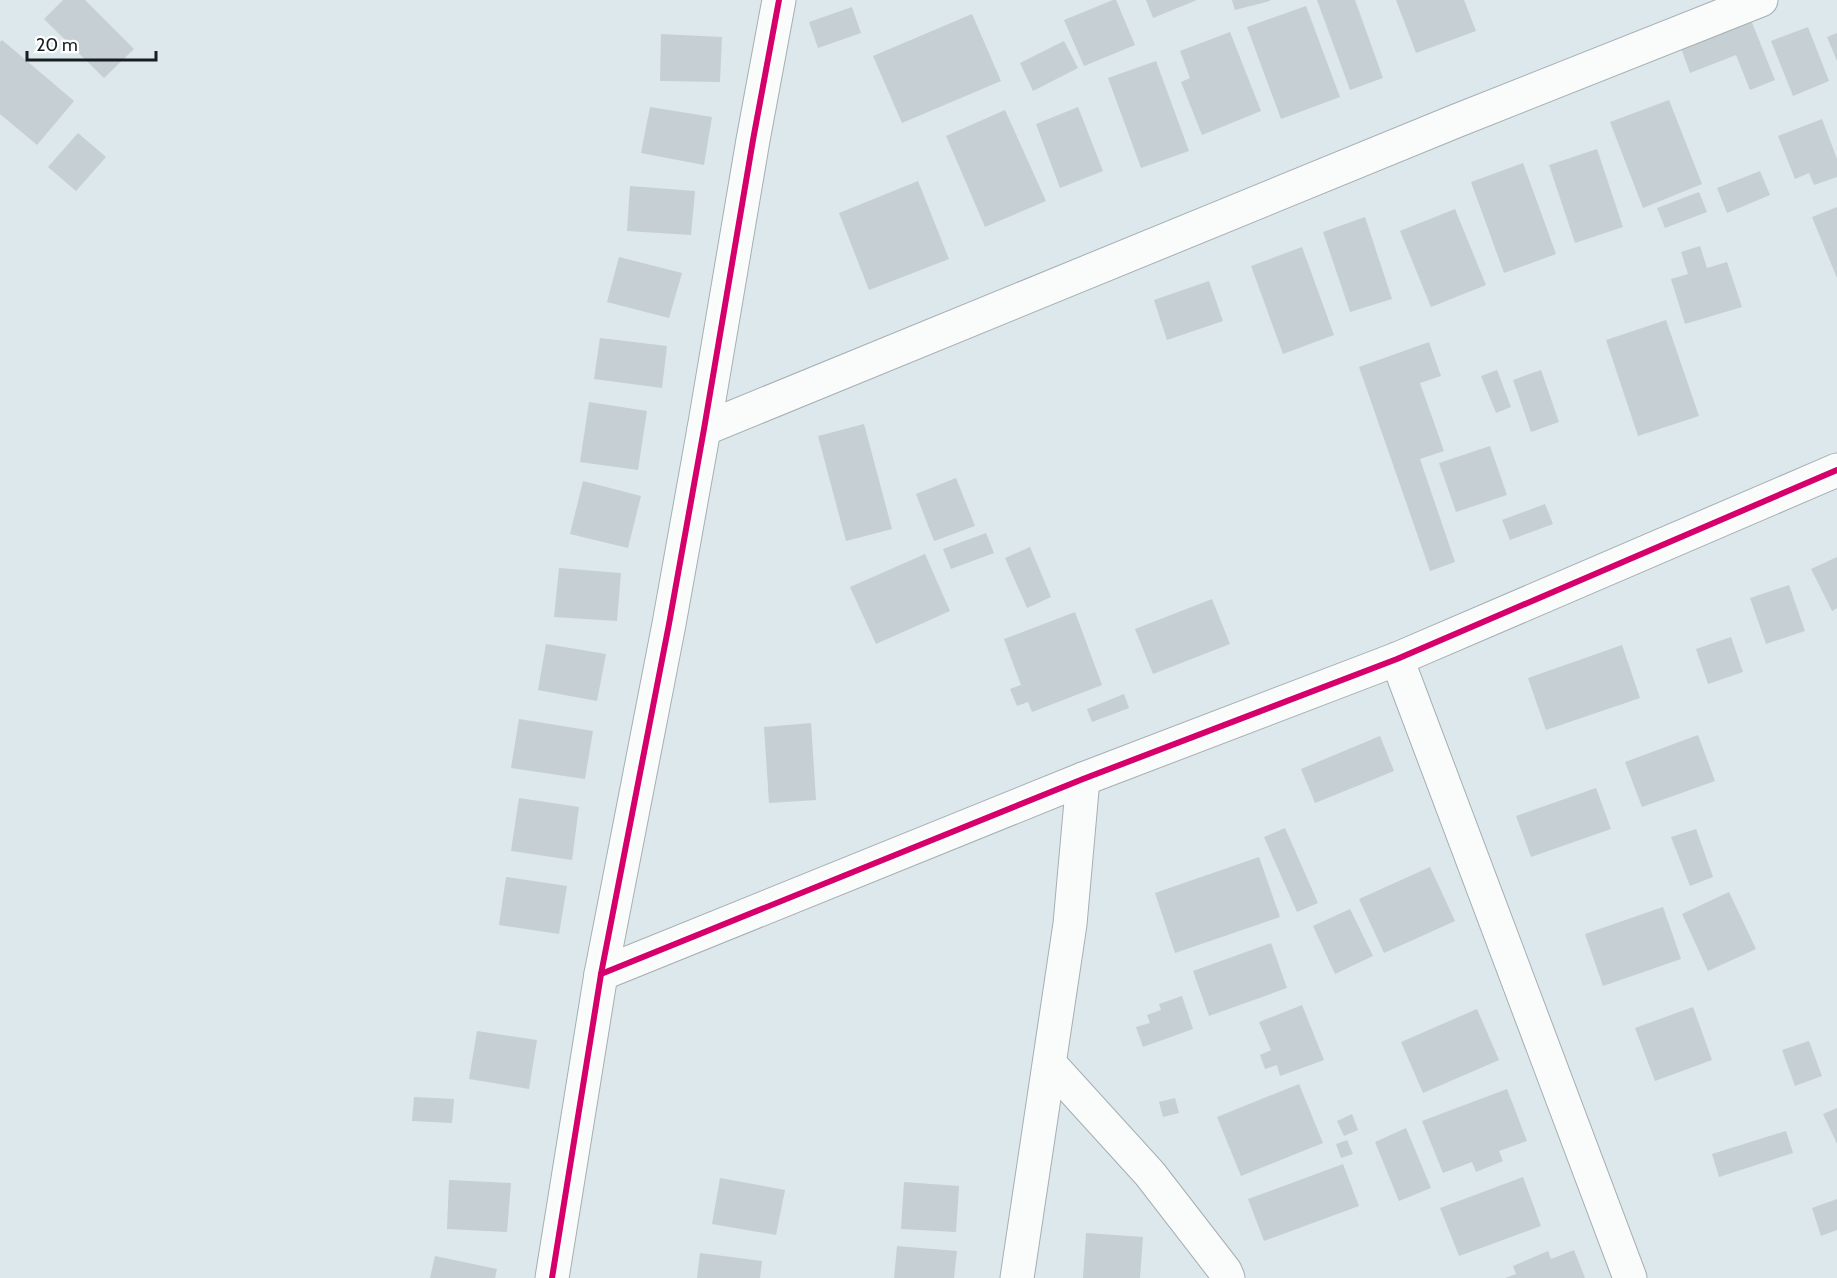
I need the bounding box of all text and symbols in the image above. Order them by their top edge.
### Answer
scale bar [27,24,156,62]
text: 20 m [36,34,78,56]

